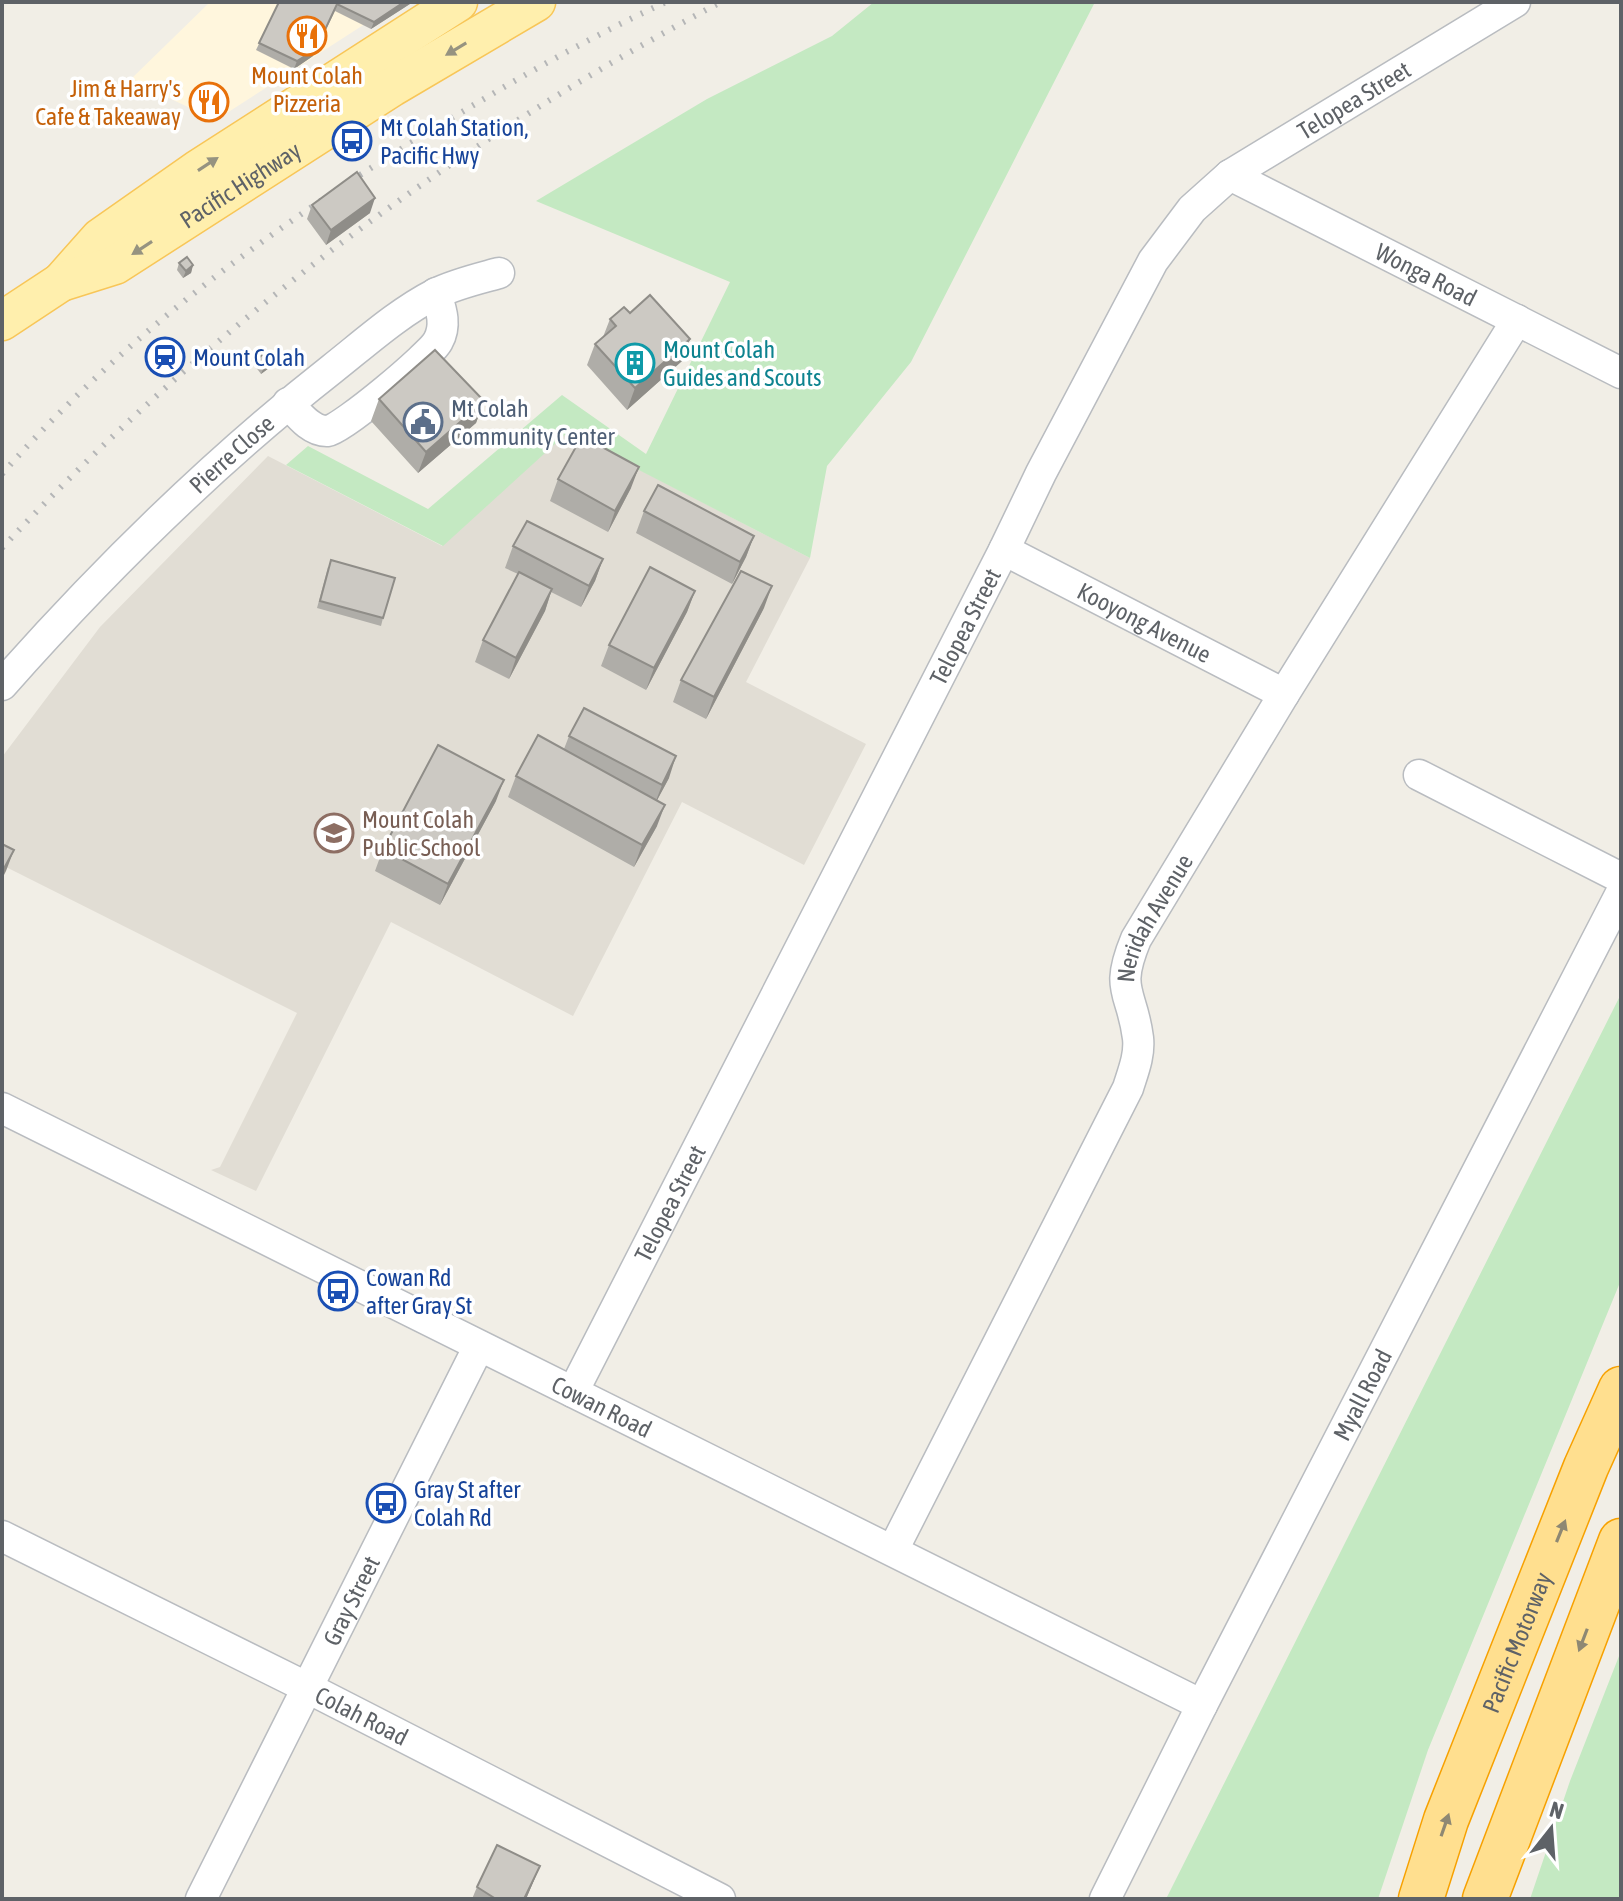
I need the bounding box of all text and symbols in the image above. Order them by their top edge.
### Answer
restaurant icon: Mount Colah Pizzeria [286,15,328,57]
one-way arrow [445,41,467,55]
street label: Telopea Street [1293,55,1415,144]
place label: Mount Colah Pizzeria [251,62,363,117]
place label: Jim & Harry's Cafe & Takeaway [35,75,181,130]
restaurant icon: Jim & Harry's Cafe & Takeaway [188,81,230,123]
place label: Mt Colah Station, Pacific Hwy [380,114,529,169]
bus stop icon: Mt Colah Station, Pacific Hwy [331,120,373,162]
street label: Pacific Highway [175,136,305,233]
one-way arrow [197,157,219,171]
street label: Wonga Road [1371,238,1481,311]
one-way arrow [131,240,153,254]
station icon: Mount Colah [144,336,186,378]
place label: Mount Colah Guides and Scouts [663,336,822,391]
building icon: Mount Colah Guides and Scouts [614,342,656,384]
place label: Mount Colah [193,344,305,371]
place label: Mt Colah Community Center [451,395,615,450]
public building icon: Mt Colah Community Center [402,401,444,443]
street label: Pierre Close [184,409,279,498]
street label: Telopea Street [924,564,1006,689]
street label: Kooyong Avenue [1073,577,1216,668]
place label: Mount Colah Public School [362,806,481,861]
school or university icon: Mount Colah Public School [313,812,355,854]
street label: Neridah Avenue [1112,849,1198,983]
street label: Telopea Street [629,1141,711,1266]
place label: Cowan Rd after Gray St [366,1264,472,1319]
bus stop icon: Cowan Rd after Gray St [317,1270,359,1312]
street label: Myall Road [1327,1345,1397,1445]
street label: Cowan Road [548,1370,656,1443]
place label: Gray St after Colah Rd [414,1476,521,1531]
bus stop icon: Gray St after Colah Rd [365,1482,407,1524]
one-way arrow [1555,1519,1568,1543]
street label: Gray Street [317,1551,385,1650]
street label: Pacific Motorway [1476,1568,1556,1716]
one-way arrow [1576,1628,1589,1652]
street label: Colah Road [311,1681,413,1750]
north arrow [1511,1789,1591,1869]
text: N [1547,1796,1567,1824]
one-way arrow [1439,1812,1451,1836]

